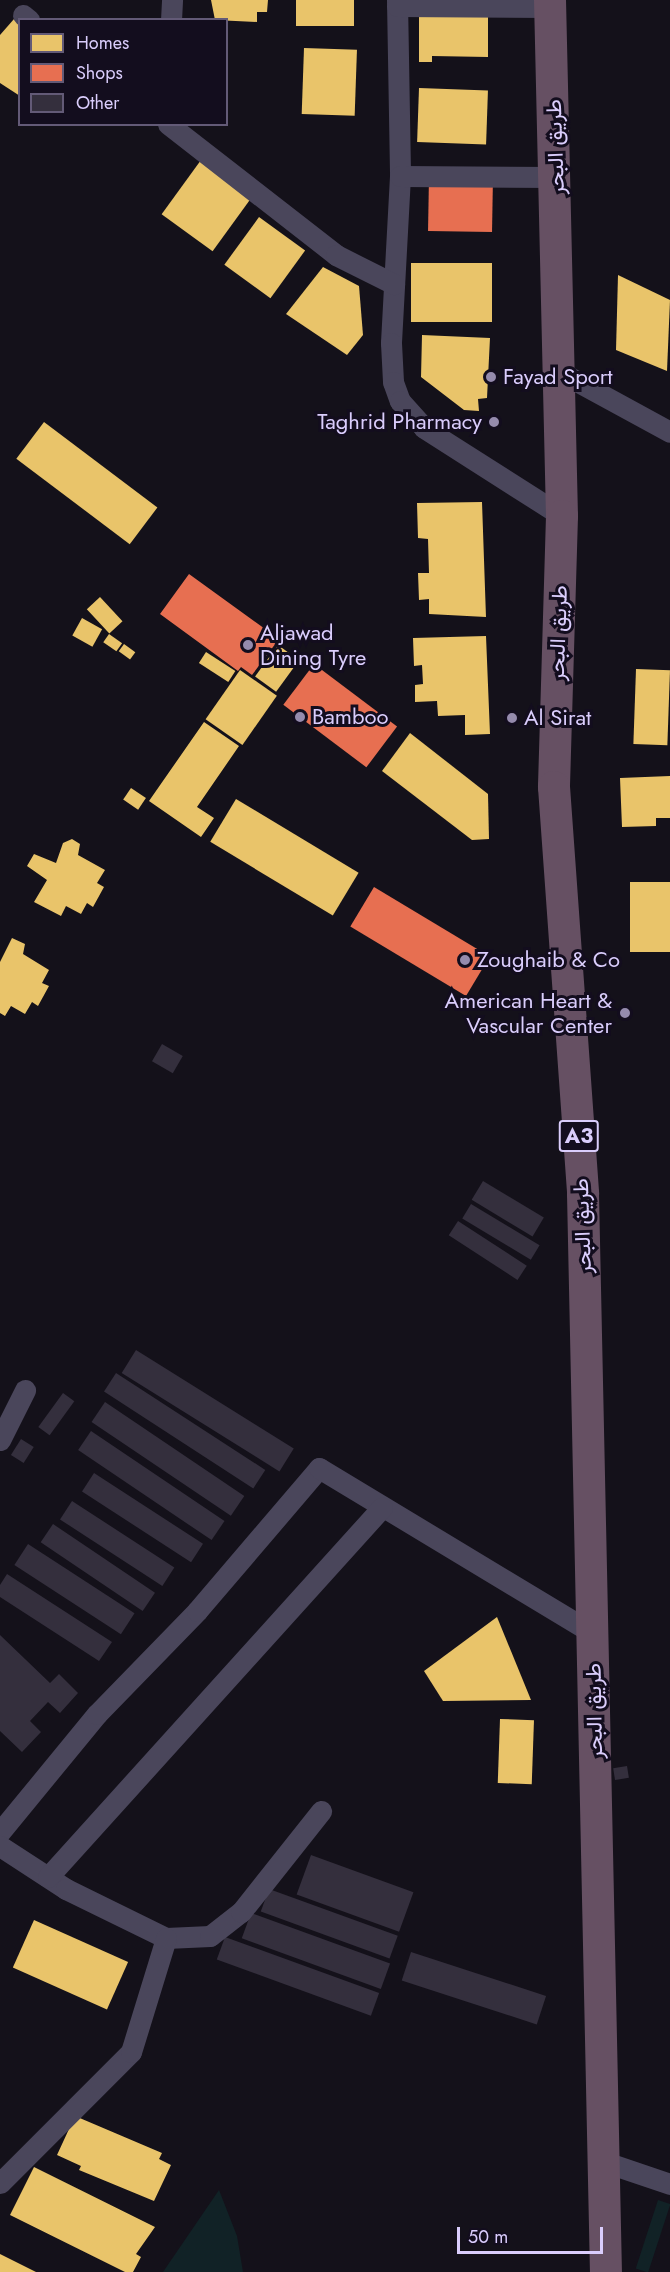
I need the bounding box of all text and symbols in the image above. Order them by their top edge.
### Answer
legend [18,18,228,126]
text: Homes [76,30,129,56]
text: Shops [76,60,123,86]
text: Other [76,90,119,116]
street label: طريق البحر [540,99,570,195]
place label: Fayad Sport [503,364,613,390]
marker: Fayad Sport [484,370,498,384]
place label: Taghrid Pharmacy [317,409,482,435]
marker: Taghrid Pharmacy [487,415,501,429]
street label: طريق البحر [543,585,573,681]
place label: Aljawad Dining Tyre [260,619,366,670]
marker: Aljawad Dining Tyre [241,638,255,652]
place label: Bamboo [312,704,389,730]
place label: Al Sirat [524,705,591,731]
marker: Bamboo [293,710,307,724]
marker: Al Sirat [505,711,519,725]
place label: Zoughaib & Co [477,947,620,973]
marker: Zoughaib & Co [458,953,472,967]
place label: American Heart & Vascular Center [445,987,612,1038]
marker: American Heart & Vascular Center [616,1004,634,1022]
road number: A3 [558,1118,600,1154]
street label: طريق البحر [567,1178,597,1274]
street label: طريق البحر [580,1663,608,1759]
scale bar [460,2215,606,2253]
text: 50 m [468,2224,508,2250]

